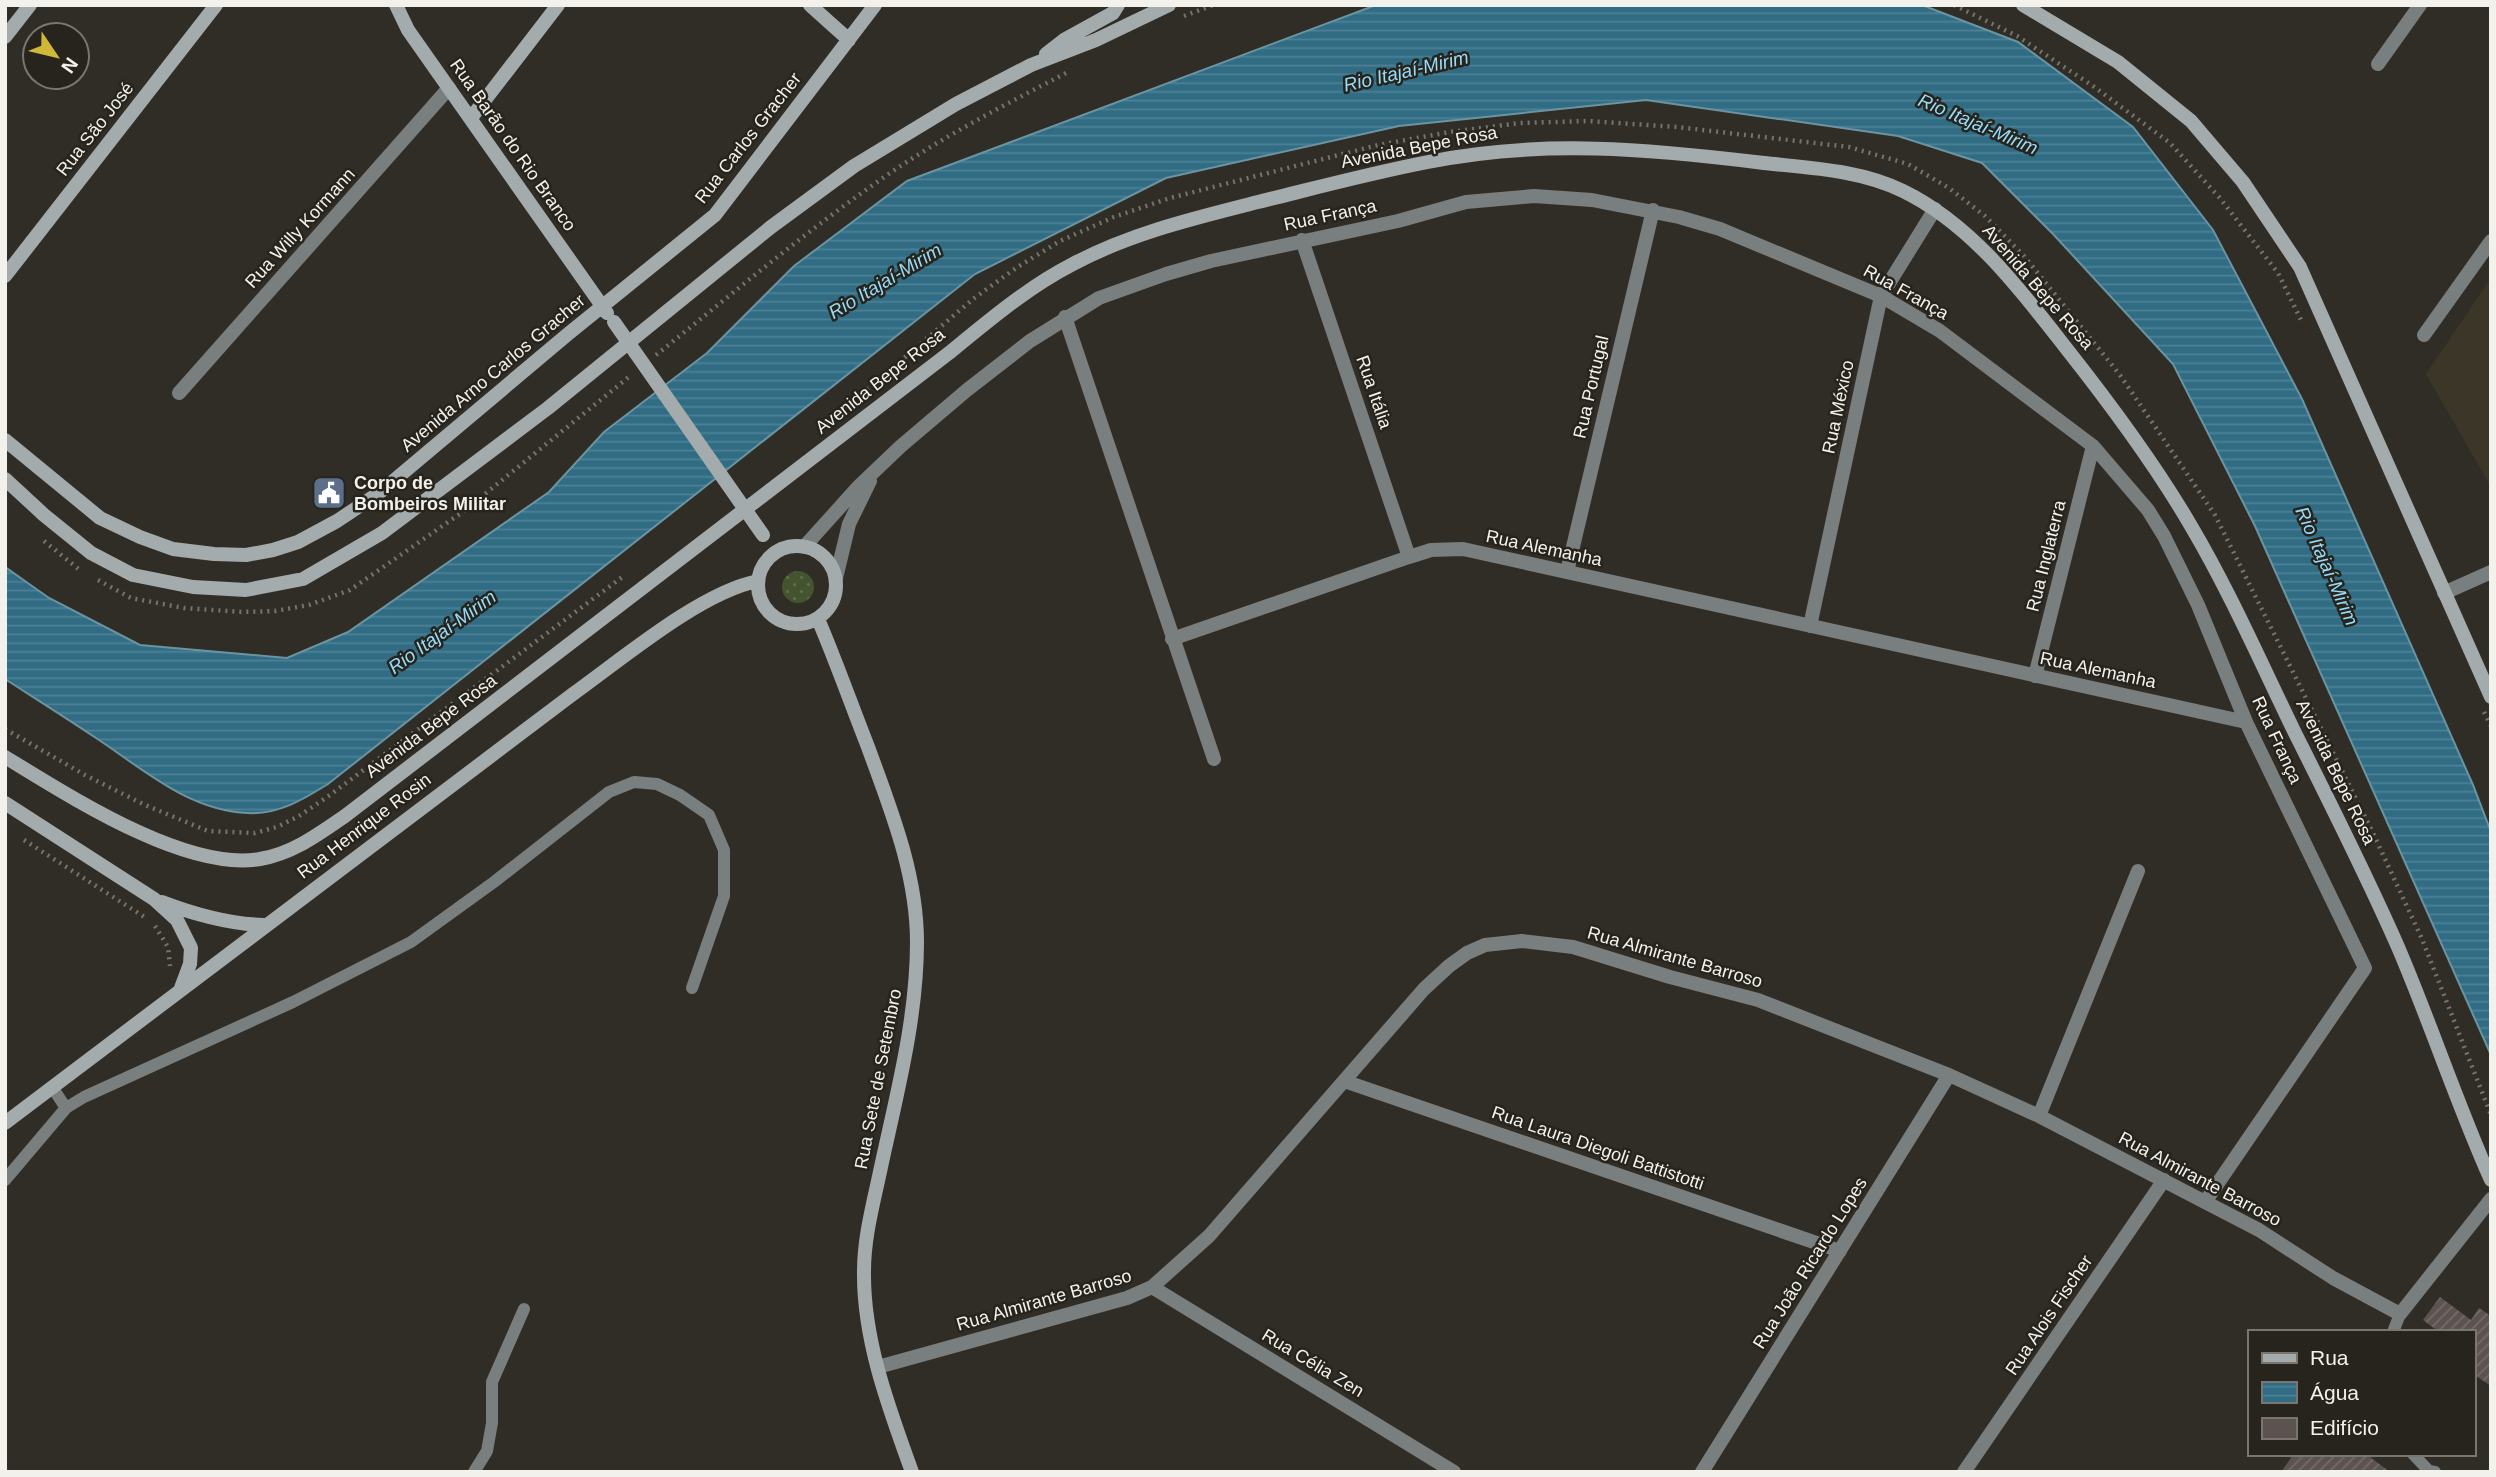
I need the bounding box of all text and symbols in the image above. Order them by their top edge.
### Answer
north arrow [21,21,91,91]
water label: Rio Itajaí-Mirim [1341,46,1471,96]
text: N [57,54,82,77]
street label: Rua Barão do Rio Branco [446,55,580,235]
street label: Rua Carlos Gracher [691,69,805,207]
street label: Rua São José [52,78,138,180]
water label: Rio Itajaí-Mirim [1915,89,2041,159]
street label: Avenida Bepe Rosa [1339,122,1500,172]
street label: Rua Willy Kormann [241,164,359,292]
street label: Rua França [1282,195,1379,235]
street label: Avenida Bepe Rosa [1978,221,2098,354]
water label: Rio Itajaí-Mirim [825,239,945,323]
street label: Rua França [1860,260,1953,324]
street label: Avenida Arno Carlos Gracher [397,290,589,456]
street label: Avenida Bepe Rosa [811,324,949,438]
street label: Rua Portugal [1569,334,1613,440]
street label: Rua Itália [1352,353,1396,432]
street label: Rua México [1818,358,1858,456]
place label: Corpo de Bombeiros Militar [354,473,506,514]
public building icon: Corpo de Bombeiros Militar [310,474,348,512]
street label: Rua Inglaterra [2022,497,2070,614]
water label: Rio Itajaí-Mirim [2291,503,2363,629]
street label: Rua Alemanha [1484,526,1605,570]
water label: Rio Itajaí-Mirim [384,586,500,678]
street label: Rua Alemanha [2038,648,2159,692]
street label: Avenida Bepe Rosa [362,670,501,782]
street label: Rua França [2248,693,2306,788]
street label: Avenida Bepe Rosa [2292,696,2380,849]
street label: Rua Henrique Rosin [293,769,435,883]
street label: Rua Almirante Barroso [1585,922,1765,992]
street label: Rua Sete de Setembro [851,987,905,1171]
street label: Rua Laura Diegoli Battistotti [1489,1102,1707,1194]
street label: Rua Almirante Barroso [2115,1128,2285,1230]
street label: Rua João Ricardo Lopes [1749,1174,1871,1352]
street label: Rua Alois Fischer [2002,1251,2096,1379]
street label: Rua Almirante Barroso [954,1265,1134,1335]
street label: Rua Célia Zen [1259,1325,1367,1401]
legend [2248,1330,2475,1456]
text: Rua [2310,1346,2349,1369]
text: Água [2310,1381,2359,1404]
text: Edifício [2310,1416,2379,1439]

